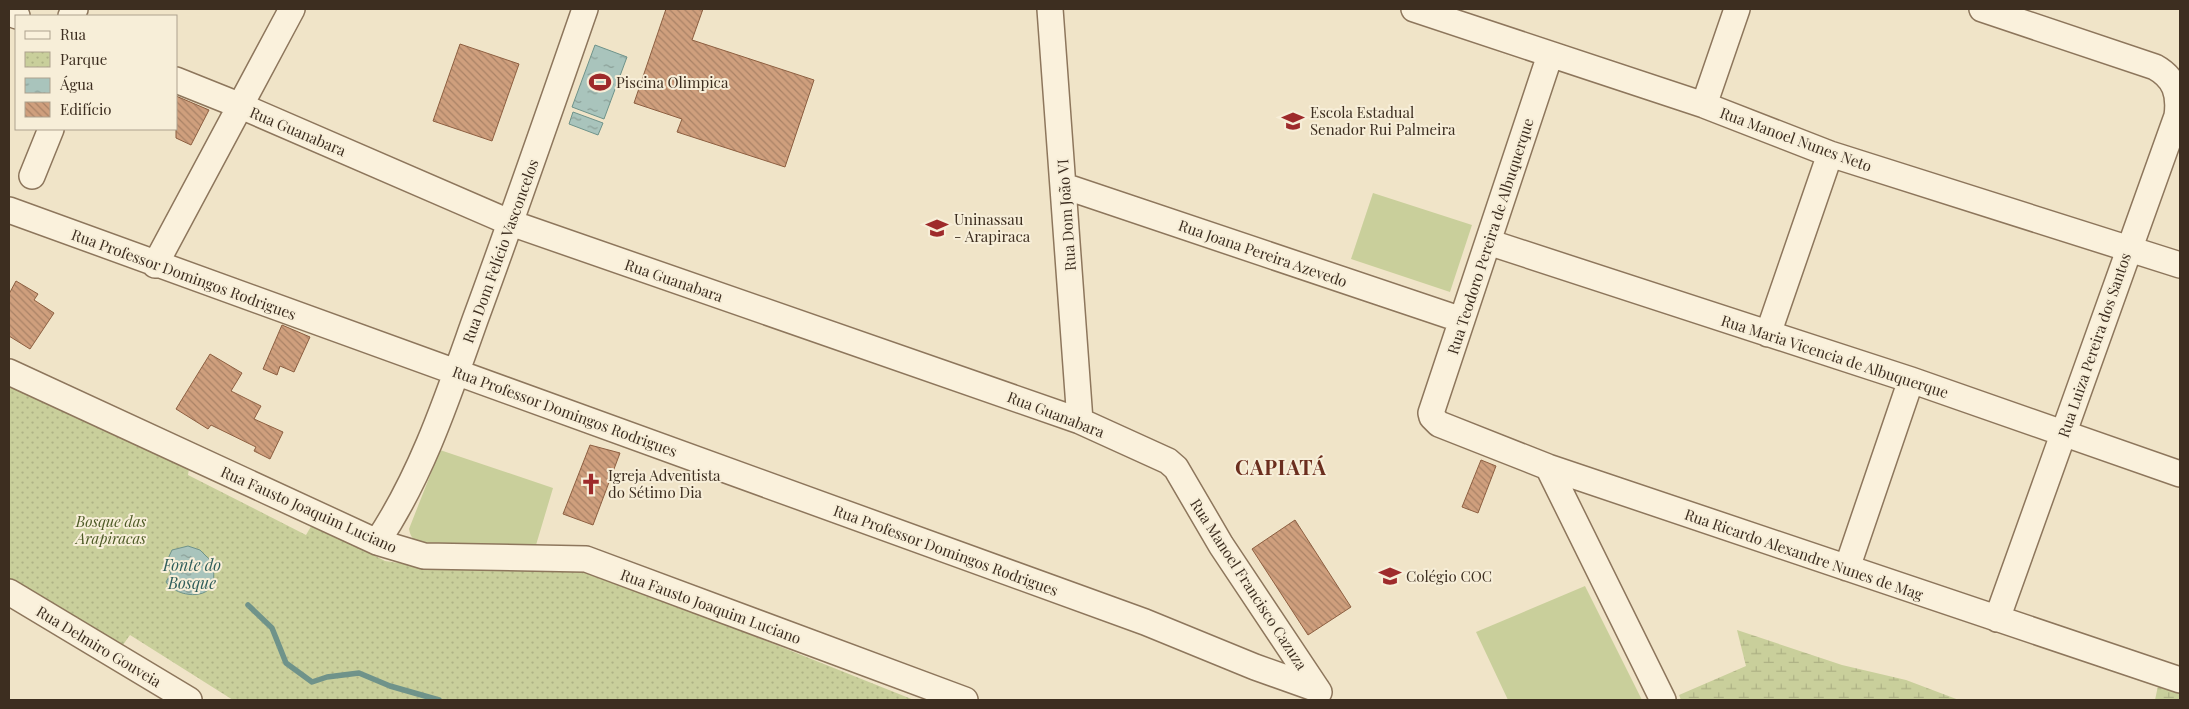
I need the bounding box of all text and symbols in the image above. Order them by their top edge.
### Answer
legend [15,15,178,130]
text: Rua [60,24,86,44]
text: Parque [60,49,107,69]
sports icon: Piscina Olimpica [587,69,613,95]
place label: Piscina Olimpica [616,72,729,92]
text: Água [59,74,94,94]
text: Edifício [60,99,112,119]
street label: Rua Guanabara [247,102,350,160]
place label: Escola Estadual Senador Rui Palmeira [1310,102,1456,139]
street label: Rua Manoel Nunes Neto [1717,102,1875,176]
school or university icon: Escola Estadual Senador Rui Palmeira [1280,108,1306,134]
street label: Rua Teodoro Pereira de Albuquerque [1442,115,1538,357]
street label: Rua Dom Felício Vasconcelos [457,156,543,346]
street label: Rua Dom João VI [1052,159,1080,271]
place label: Uninassau - Arapiraca [954,209,1031,246]
school or university icon: Uninassau - Arapiraca [924,215,950,241]
street label: Rua Joana Pereira Azevedo [1176,215,1350,291]
street label: Rua Professor Domingos Rodrigues [69,224,299,324]
street label: Rua Luiza Pereira dos Santos [2053,250,2135,440]
street label: Rua Guanabara [622,254,726,306]
street label: Rua Maria Vicencia de Albuquerque [1719,310,1951,402]
street label: Rua Professor Domingos Rodrigues [450,361,680,461]
street label: Rua Guanabara [1004,386,1108,442]
district label: CAPIATÁ [1235,453,1327,480]
street label: Rua Fausto Joaquim Luciano [218,461,400,557]
place label: Igreja Adventista do Sétimo Dia [608,465,721,502]
church icon: Igreja Adventista do Sétimo Dia [578,471,604,497]
street label: Rua Manoel Francisco Cazuza [1186,495,1312,674]
street label: Rua Professor Domingos Rodrigues [831,500,1061,600]
street label: Rua Ricardo Alexandre Nunes de Mag [1682,504,1926,604]
park label: Bosque das Arapiracas [74,511,147,548]
water label: Fonte do Bosque [162,554,221,593]
school or university icon: Colégio COC [1377,563,1403,589]
street label: Rua Fausto Joaquim Luciano [618,564,804,648]
place label: Colégio COC [1406,566,1492,586]
street label: Rua Delmiro Gouveia [33,601,166,692]

